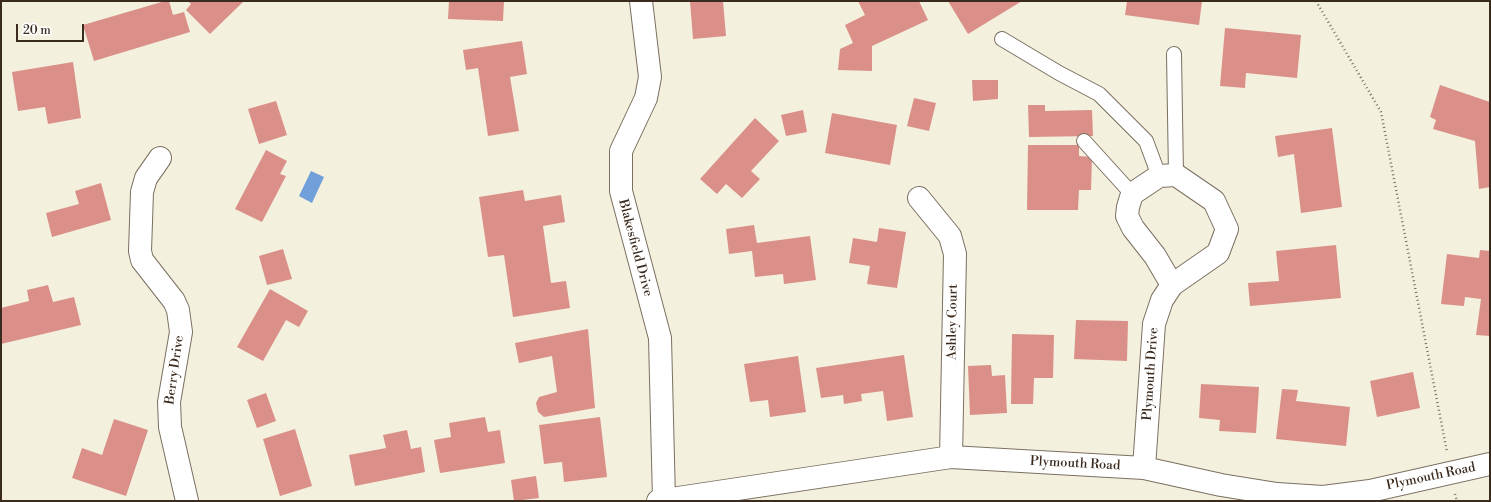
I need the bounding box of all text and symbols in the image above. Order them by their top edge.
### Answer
scale bar [18,16,86,42]
text: 20 m [23,23,51,38]
street label: Blakesfield Drive [615,198,655,298]
street label: Ashley Court [945,284,961,360]
street label: Plymouth Drive [1140,327,1162,421]
street label: Berry Drive [162,334,188,406]
street label: Plymouth Road [1029,454,1121,474]
street label: Plymouth Road [1385,460,1477,494]

